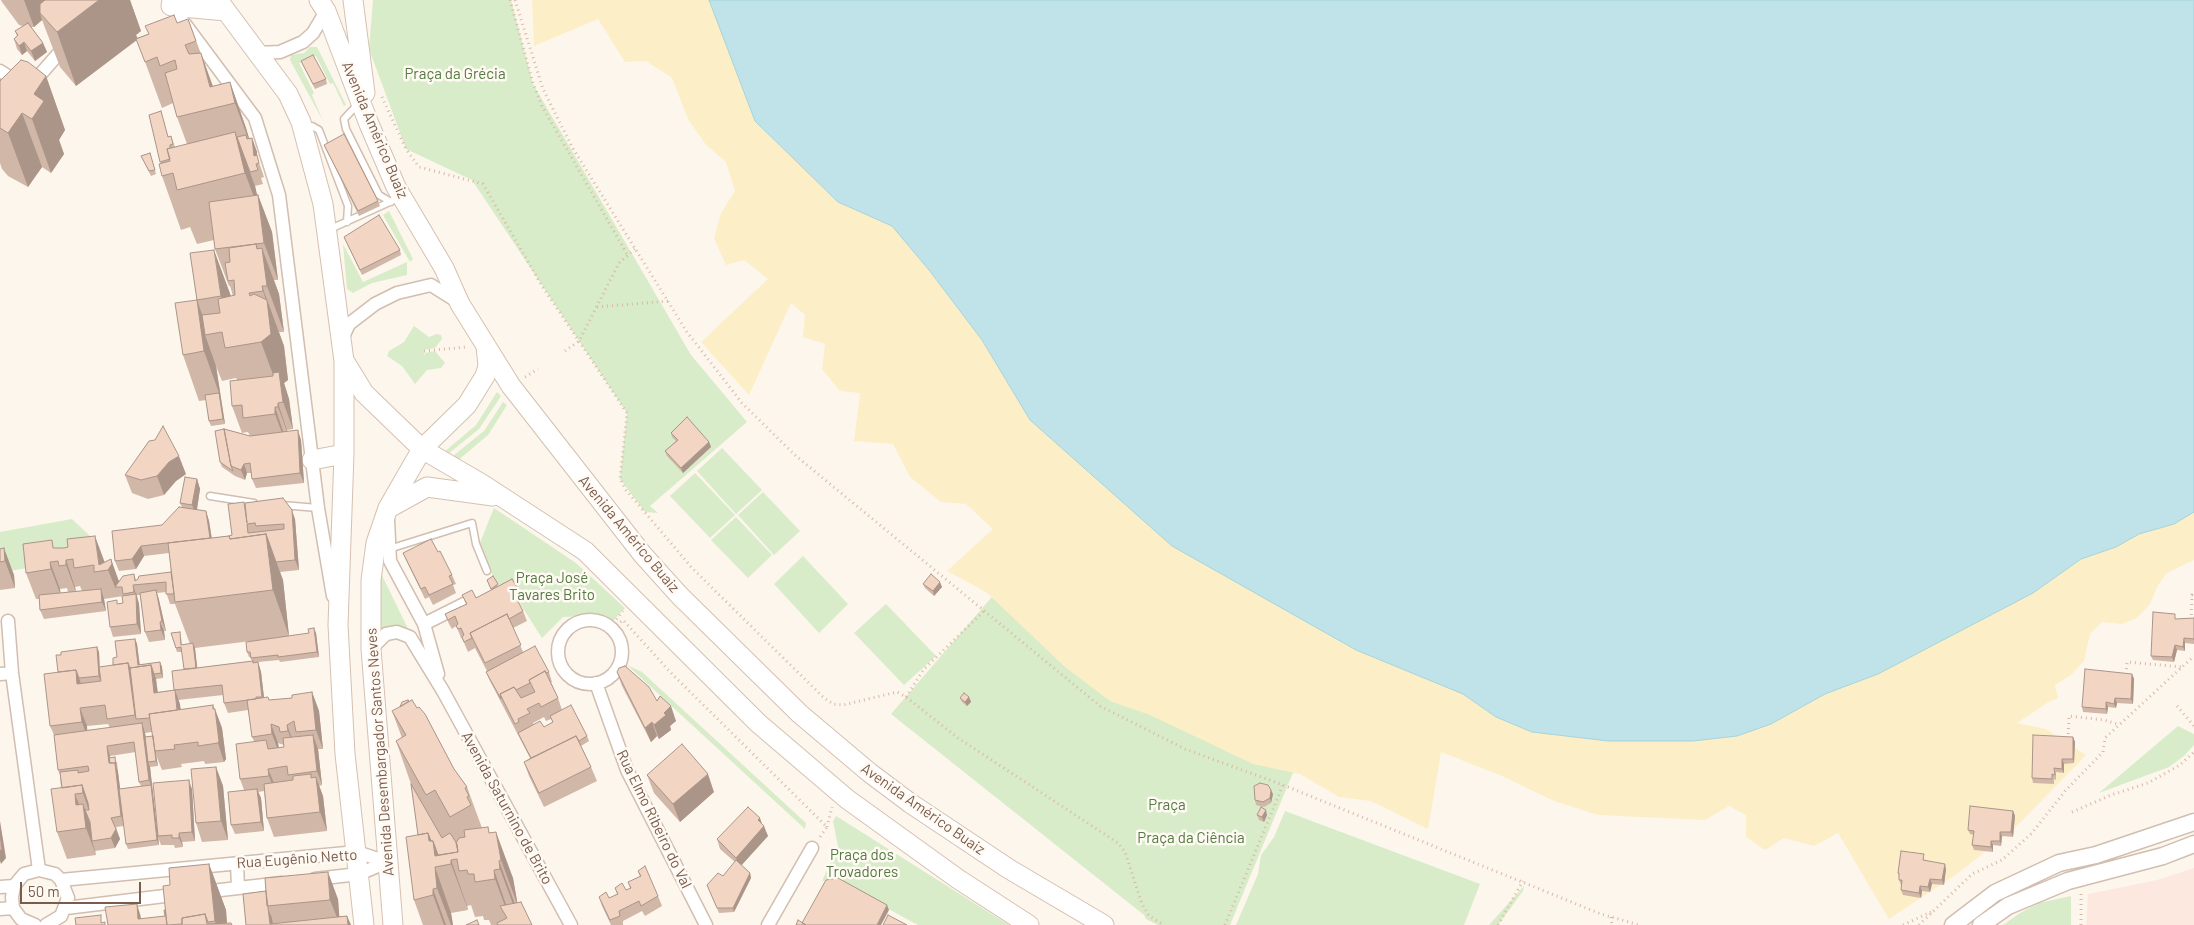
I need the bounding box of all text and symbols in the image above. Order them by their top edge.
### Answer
street label: Avenida Américo Buaiz [338,59,412,201]
park label: Praça da Grécia [404,65,506,83]
street label: Avenida Américo Buaiz [575,472,683,596]
park label: Praça José Tavares Brito [509,569,595,604]
street label: Avenida Desembargador Santos Neves [362,627,398,877]
street label: Avenida Saturnino de Brito [457,728,557,888]
street label: Rua Elmo Ribeiro do Val [613,747,695,891]
street label: Avenida Américo Buaiz [857,759,989,859]
park label: Praça [1148,796,1186,814]
park label: Praça da Ciência [1137,829,1245,847]
street label: Rua Eugênio Netto [236,846,358,872]
park label: Praça dos Trovadores [826,846,898,881]
scale bar [22,872,144,904]
text: 50 m [28,882,60,900]

